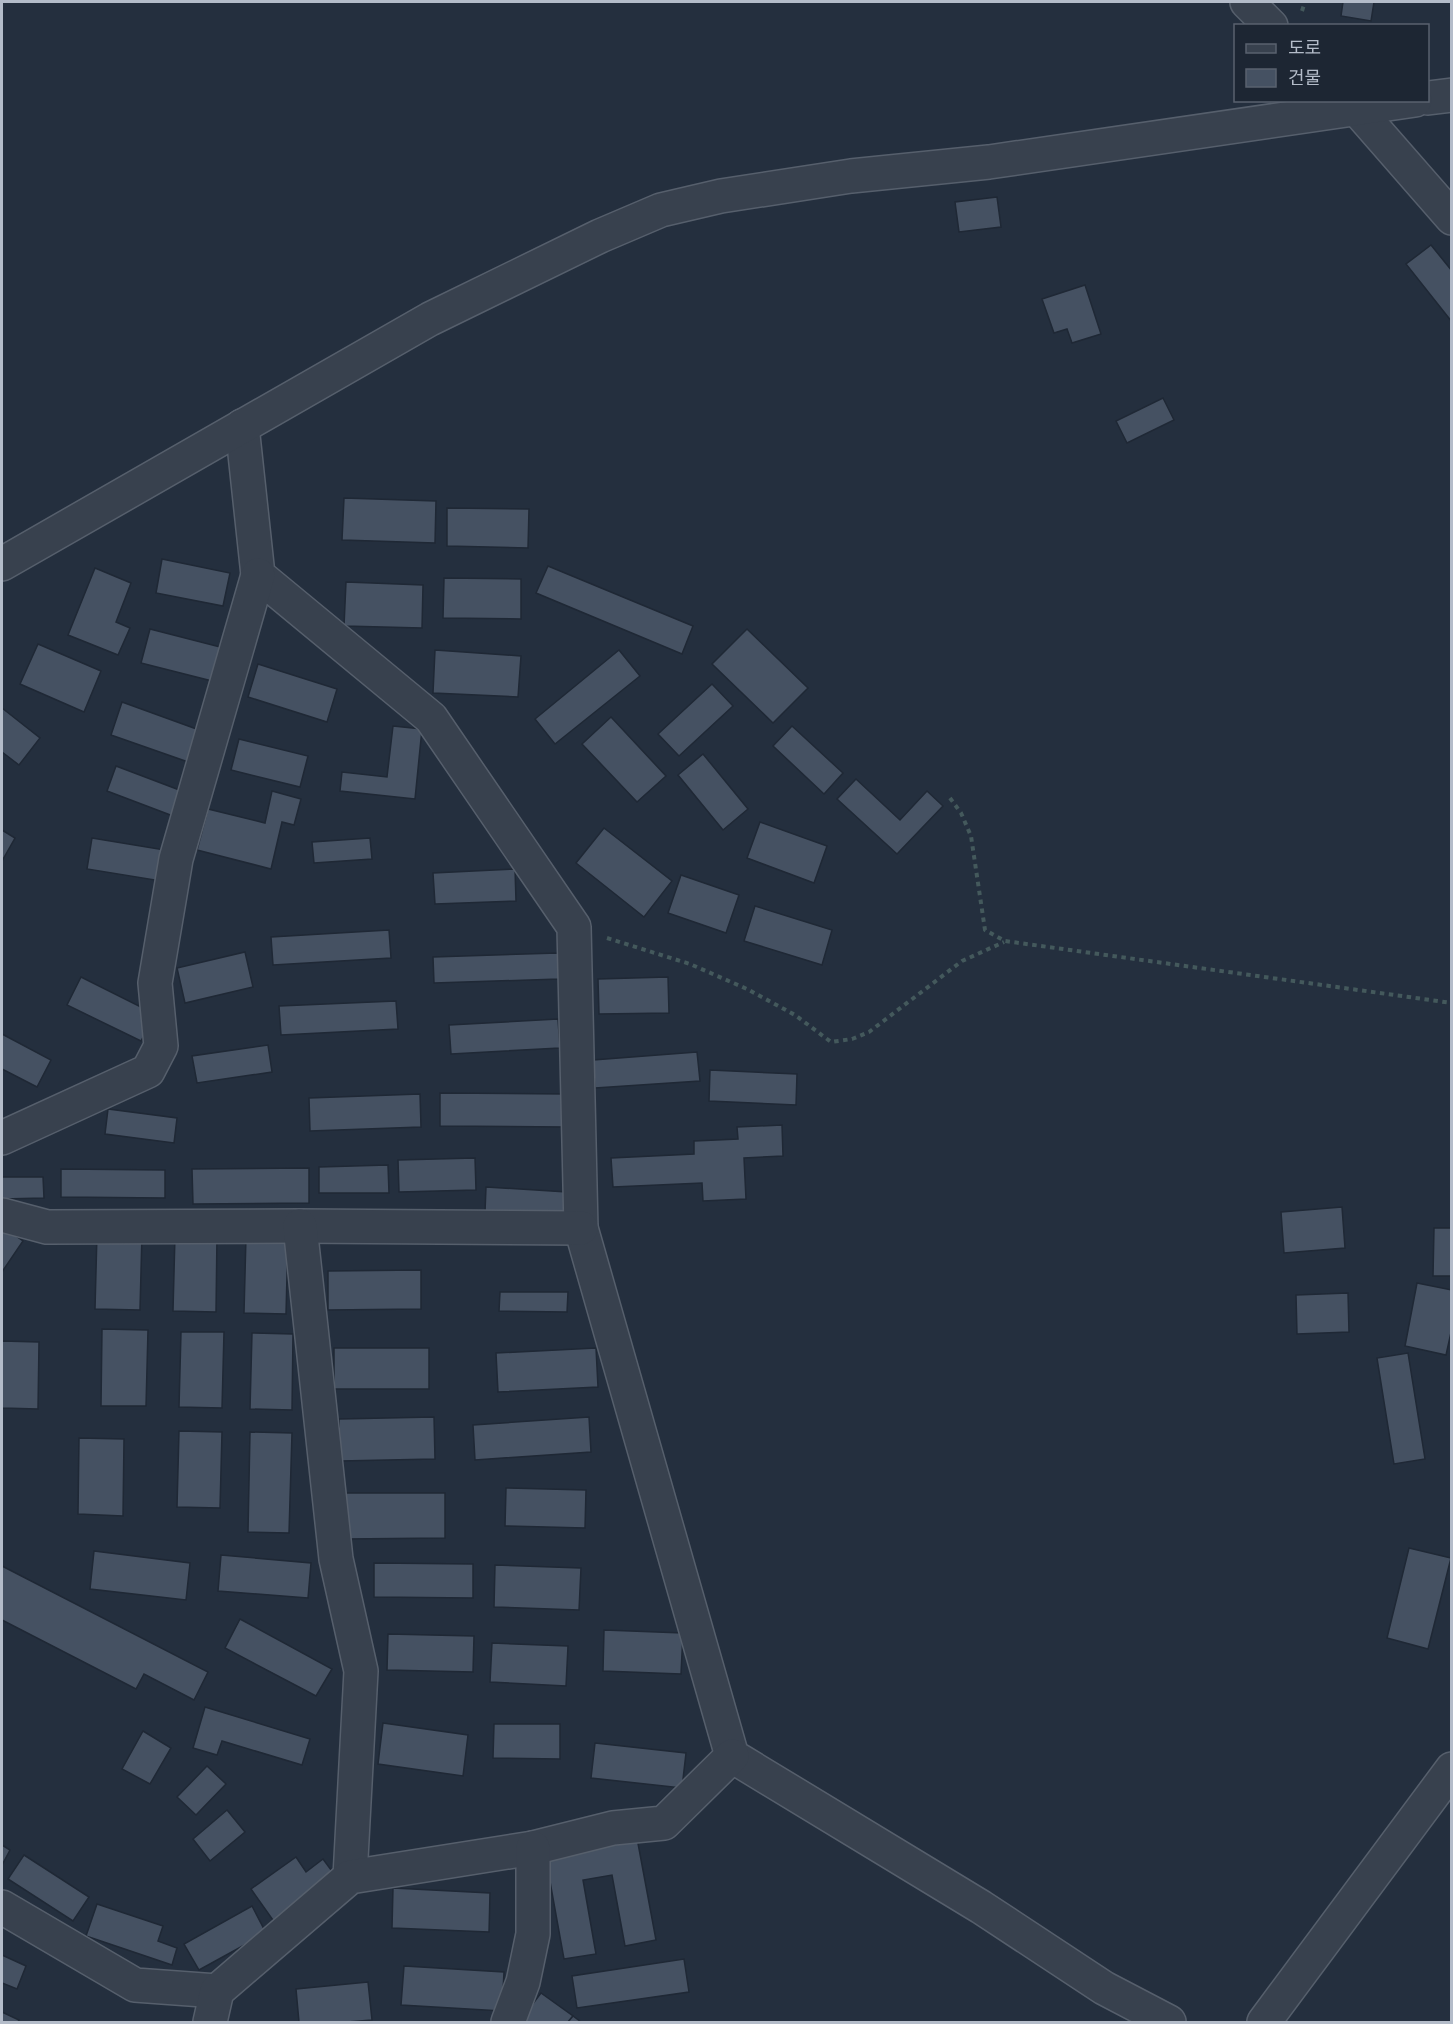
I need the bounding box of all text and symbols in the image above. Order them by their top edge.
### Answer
legend [1234,24,1429,102]
text: 도로 [1288,37,1321,59]
text: 건물 [1288,67,1321,89]

